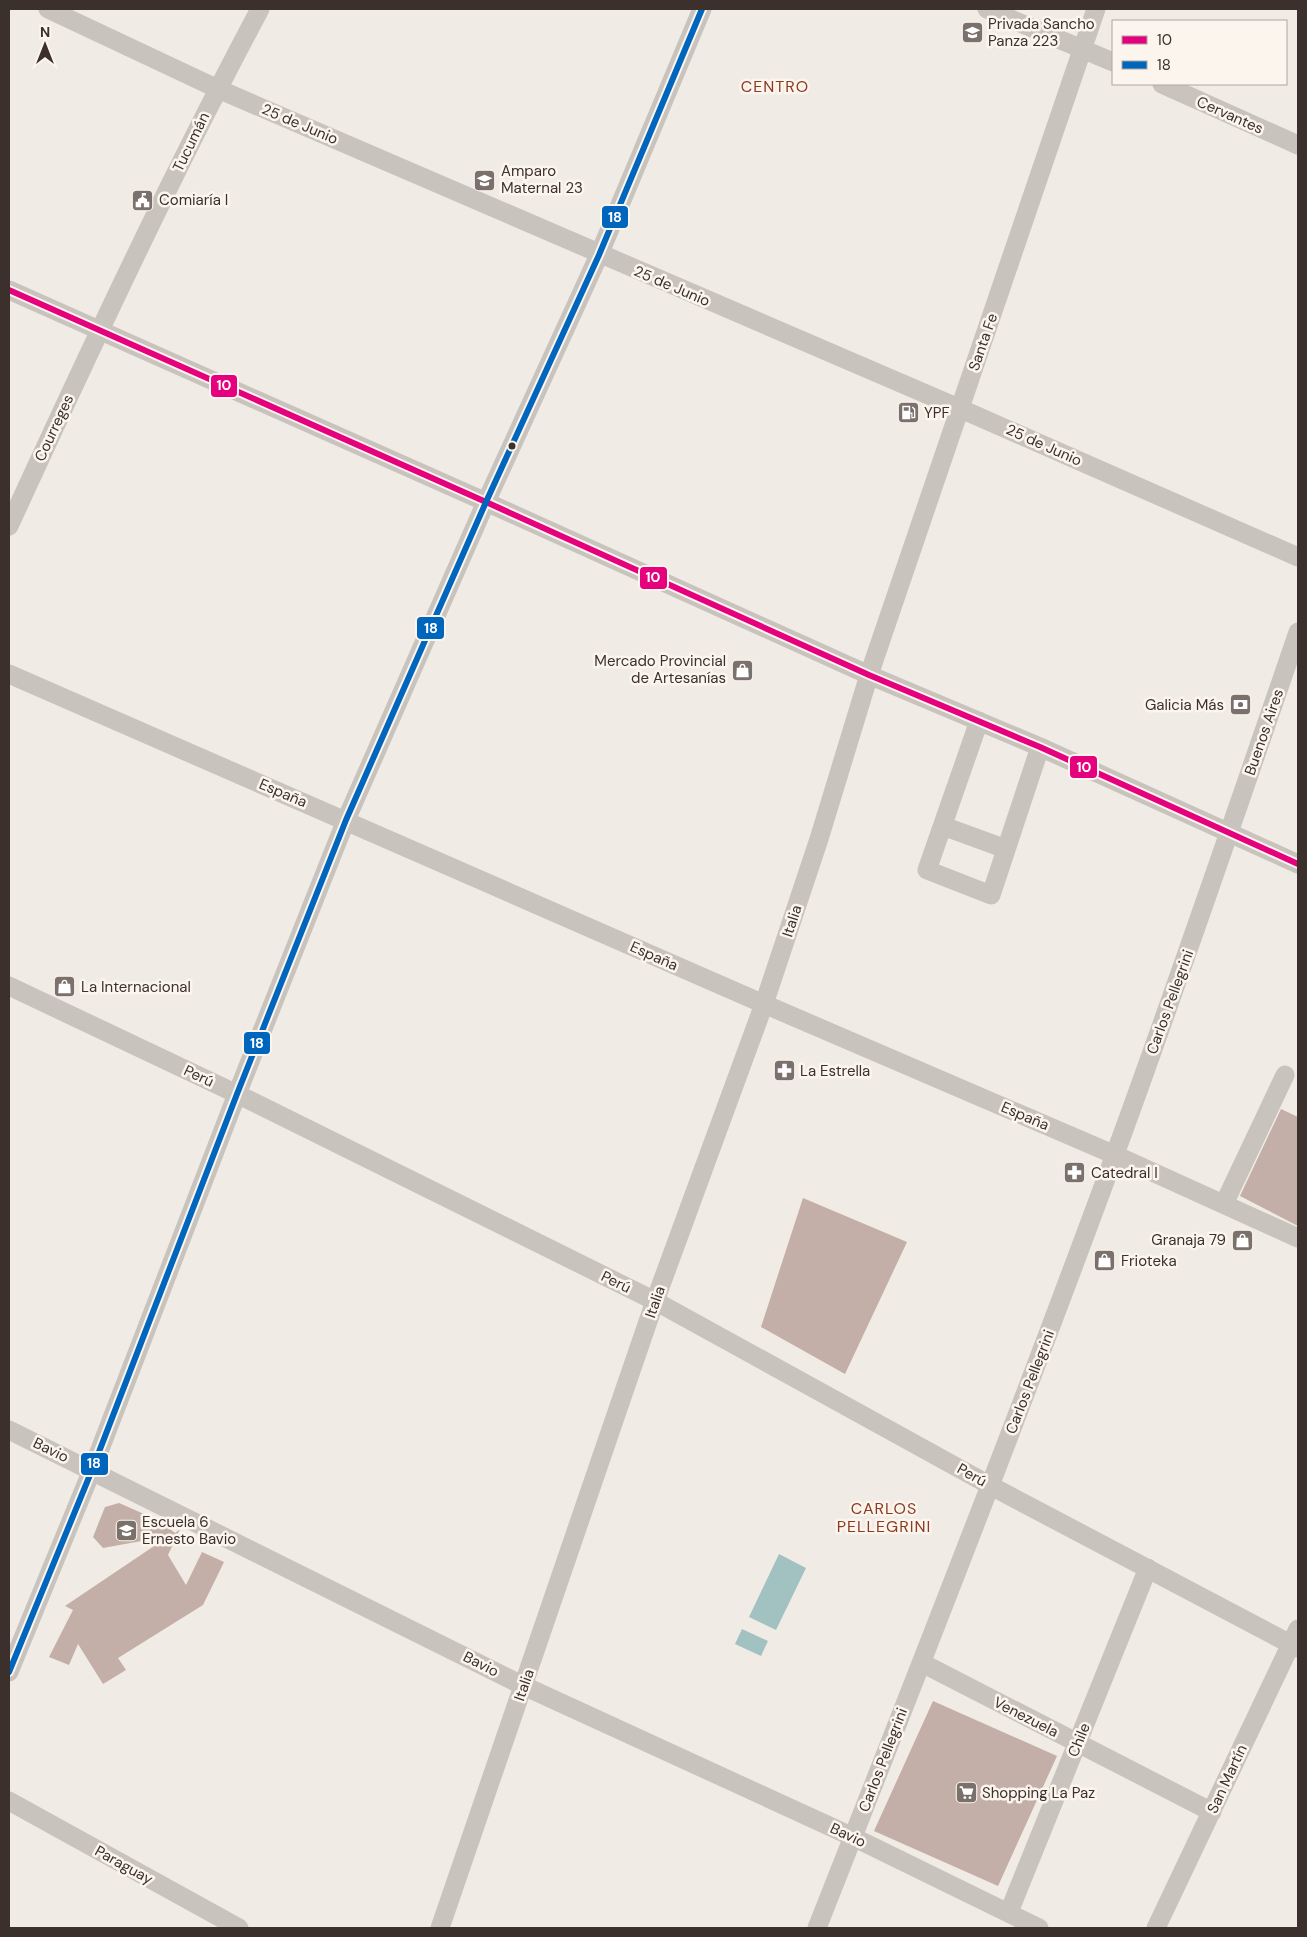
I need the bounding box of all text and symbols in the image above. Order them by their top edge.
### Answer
place label: Privada Sancho Panza 223 [988,14,1095,51]
north arrow [20,20,70,70]
legend [1112,20,1287,85]
school or university icon: Privada Sancho Panza 223 [960,21,984,45]
text: N [40,23,50,41]
text: 10 [1157,30,1172,50]
text: 18 [1157,55,1171,75]
district label: CENTRO [741,76,809,97]
street label: Cervantes [1194,91,1266,139]
street label: 25 de Junio [259,99,341,149]
street label: Tucumán [168,109,214,175]
place label: Amparo Maternal 23 [501,161,583,198]
school or university icon: Amparo Maternal 23 [473,168,497,192]
public building icon: Comiaría I [131,188,155,212]
place label: Comiaría I [159,190,228,210]
line badge: 18 [601,205,629,229]
text: 18 [608,208,622,226]
street label: 25 de Junio [631,261,713,311]
street label: Santa Fe [964,311,1002,373]
line badge: 10 [210,374,238,398]
text: 10 [217,376,232,394]
street label: Courreges [30,391,78,465]
fuel station icon: YPF [896,401,920,425]
place label: YPF [924,403,949,423]
street label: 25 de Junio [1003,419,1085,471]
unlabelled marker [507,441,517,451]
line badge: 10 [639,566,668,590]
text: 10 [646,568,661,586]
line badge: 18 [416,616,445,640]
text: 18 [424,619,438,637]
place label: Mercado Provincial de Artesanías [594,651,726,688]
shop icon: Mercado Provincial de Artesanías [730,658,754,682]
street label: Buenos Aires [1240,686,1288,778]
bank icon: Galicia Más [1228,693,1252,717]
place label: Galicia Más [1145,695,1224,715]
line badge: 10 [1069,755,1098,779]
text: 10 [1077,758,1092,776]
street label: España [256,774,310,812]
street label: Italia [777,902,807,940]
street label: España [627,937,681,975]
street label: Carlos Pellegrini [1142,947,1198,1057]
shop icon: La Internacional [53,975,77,999]
place label: La Internacional [81,977,191,997]
line badge: 18 [243,1031,271,1055]
text: 18 [250,1034,264,1052]
pharmacy icon: La Estrella [772,1059,796,1083]
street label: Perú [181,1060,217,1092]
place label: La Estrella [800,1061,870,1081]
street label: España [998,1097,1052,1135]
pharmacy icon: Catedral I [1063,1161,1087,1185]
place label: Catedral I [1091,1163,1158,1183]
shop icon: Granaja 79 [1230,1228,1254,1252]
place label: Granaja 79 [1151,1230,1226,1250]
shop icon: Frioteka [1093,1249,1117,1273]
place label: Frioteka [1121,1251,1177,1271]
street label: Perú [598,1266,634,1298]
street label: Italia [640,1283,670,1321]
street label: Carlos Pellegrini [1001,1327,1059,1437]
street label: Bavio [30,1433,72,1467]
line badge: 18 [80,1452,109,1476]
text: 18 [87,1454,101,1472]
street label: Perú [954,1459,990,1491]
district label: CARLOS PELLEGRINI [837,1498,931,1537]
place label: Escuela 6 Ernesto Bavio [142,1512,236,1549]
school or university icon: Escuela 6 Ernesto Bavio [114,1519,138,1543]
street label: Bavio [460,1647,502,1681]
street label: Italia [509,1666,539,1704]
street label: Venezuela [990,1692,1062,1742]
street label: Carlos Pellegrini [854,1705,912,1815]
street label: Chile [1063,1720,1095,1760]
street label: San Martín [1202,1741,1252,1817]
supermarket icon: Shopping La Paz [954,1781,978,1805]
place label: Shopping La Paz [982,1783,1095,1803]
street label: Bavio [827,1818,869,1852]
street label: Paraguay [91,1841,157,1889]

